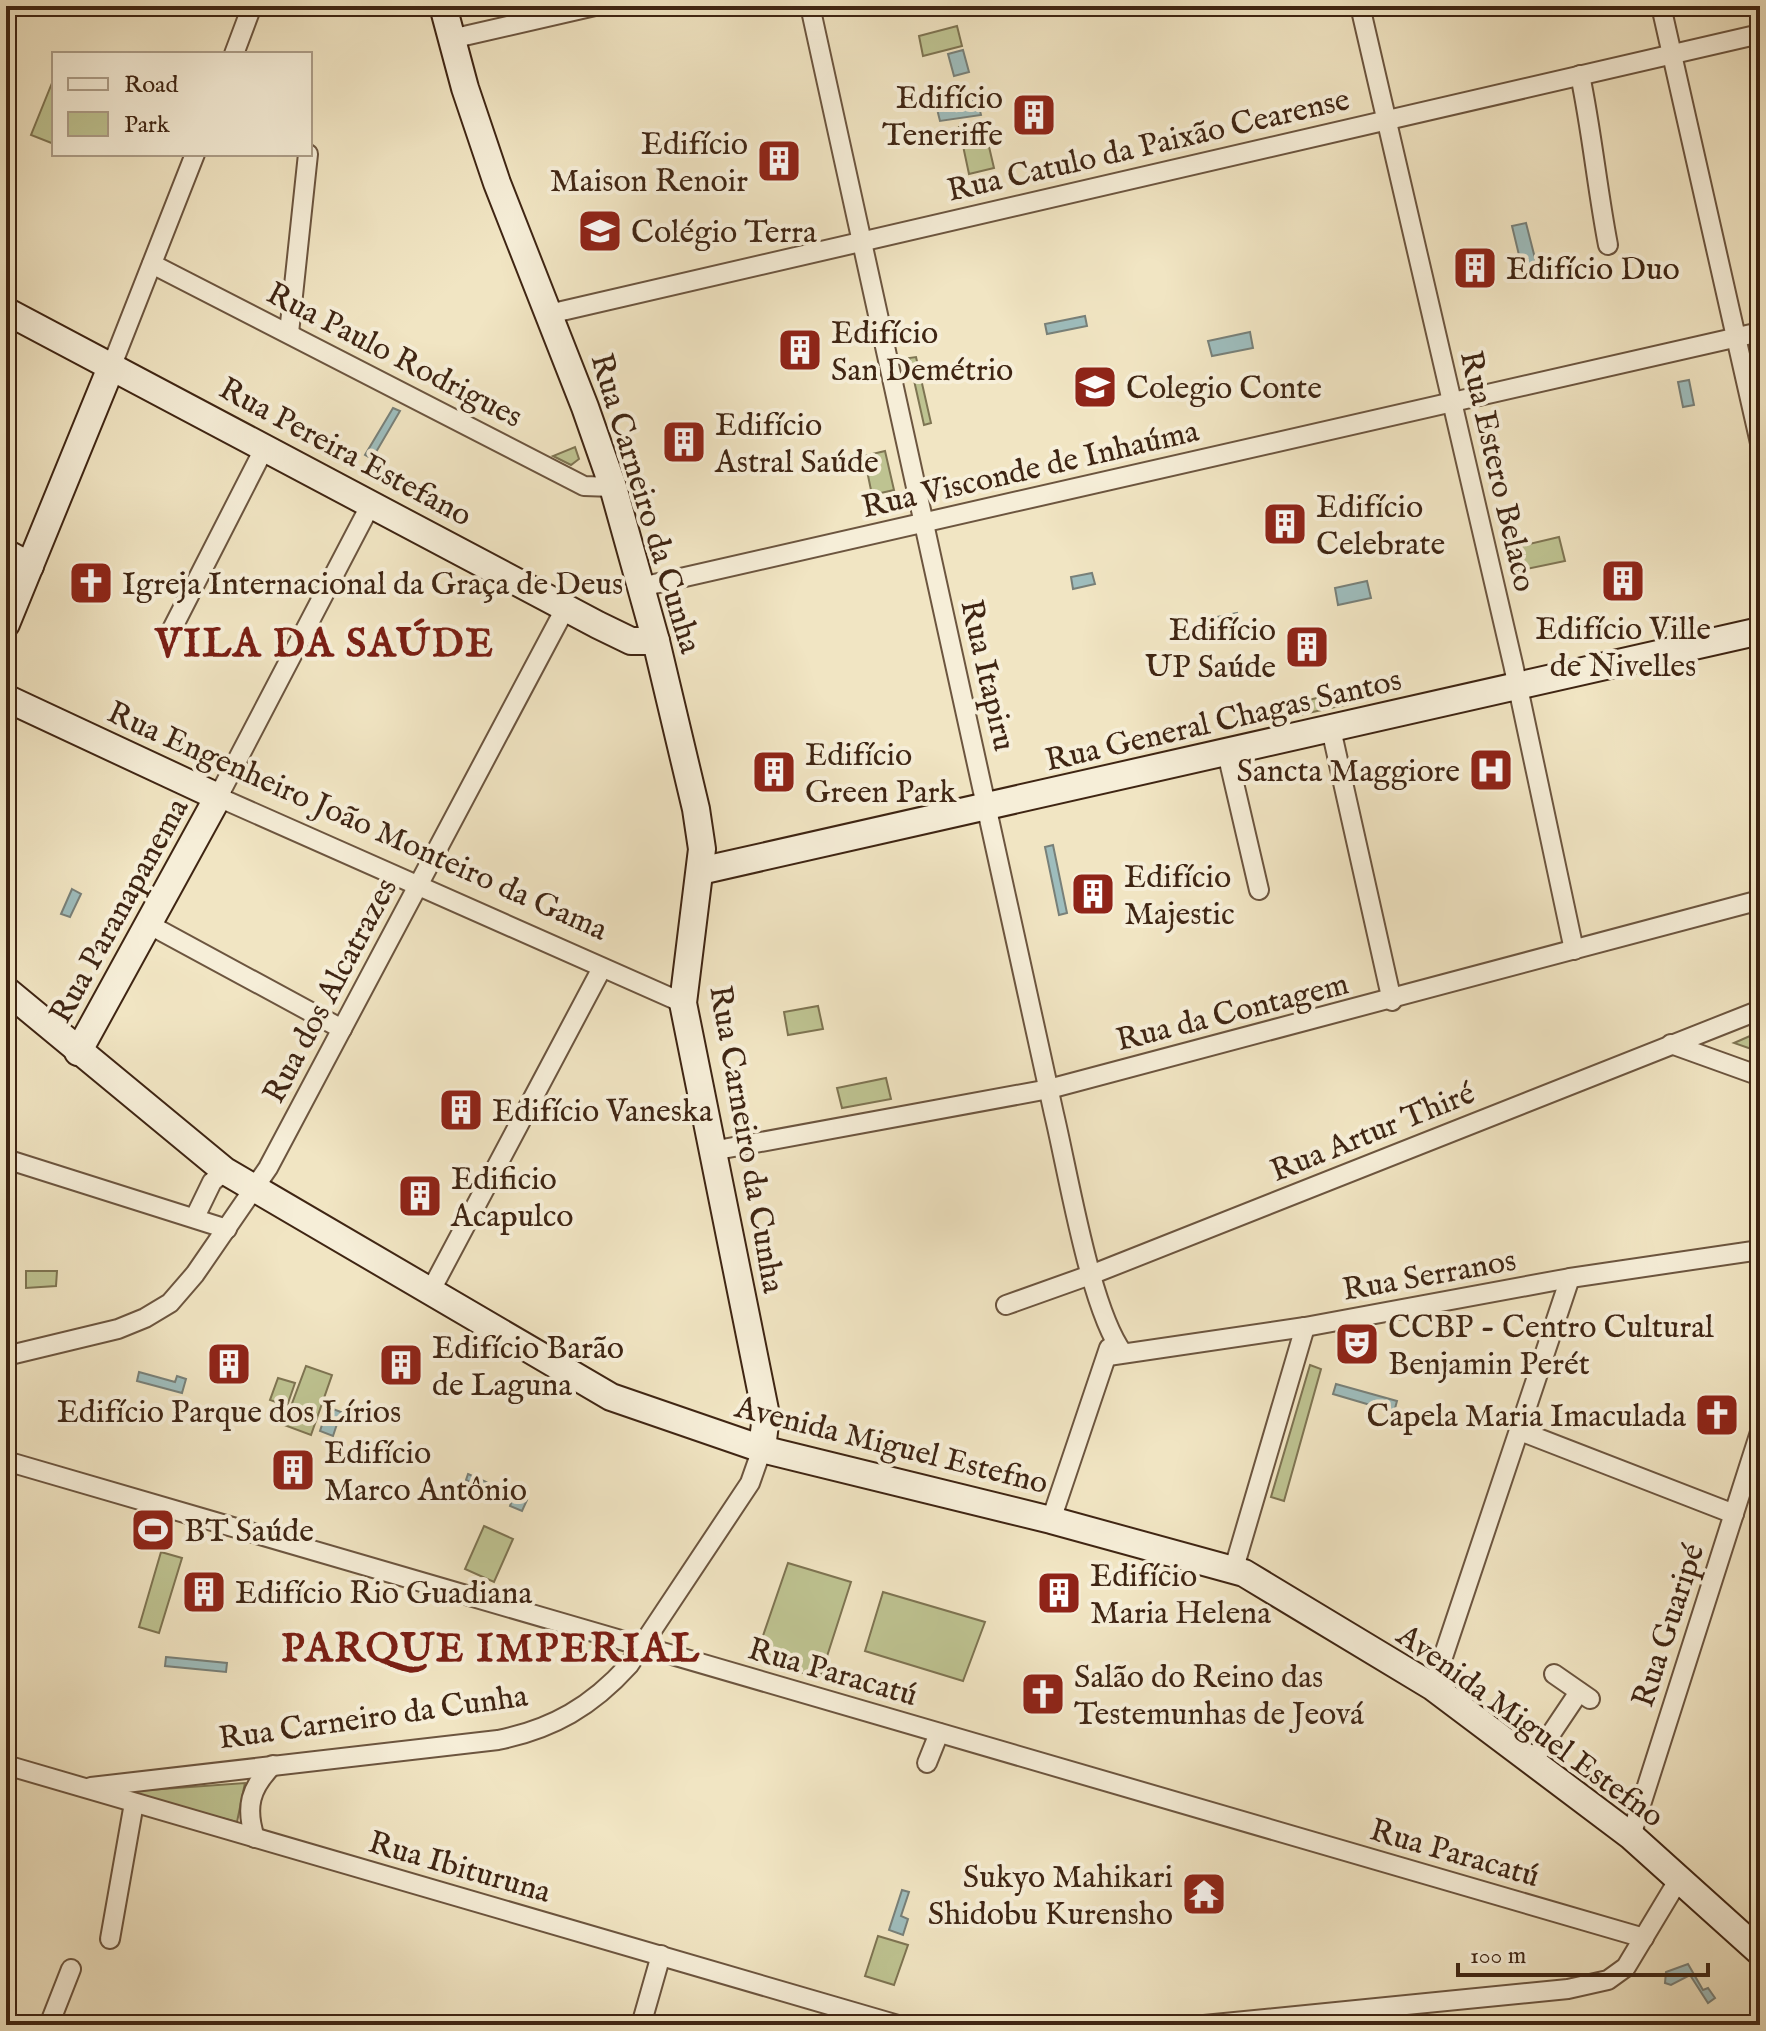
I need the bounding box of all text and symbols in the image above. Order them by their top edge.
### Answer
legend [52,52,312,156]
text: Road [124,70,178,101]
place label: Edifício Teneriffe [882,79,1003,157]
street label: Rua Catulo da Paixão Cearense [943,80,1354,213]
building icon: Edifício Teneriffe [1010,91,1058,139]
text: Park [124,110,170,141]
place label: Edifício Maison Renoir [550,125,748,203]
building icon: Edifício Maison Renoir [755,137,803,185]
school or university icon: Colégio Terra [576,207,624,255]
place label: Colégio Terra [631,213,817,254]
building icon: Edifício Duo [1451,244,1499,292]
place label: Edifício Duo [1506,250,1680,291]
street label: Rua Paulo Rodrigues [259,274,529,438]
place label: Edifício San Demétrio [831,314,1013,392]
building icon: Edifício San Demétrio [776,326,824,374]
street label: Rua Estero Belaco [1449,347,1544,596]
street label: Rua Carneiro da Cunha [579,349,710,659]
school or university icon: Colegio Conte [1071,363,1119,411]
street label: Rua Pereira Estefano [211,369,478,537]
place label: Colegio Conte [1126,369,1322,410]
place label: Edifício Astral Saúde [714,406,879,484]
street label: Rua Visconde de Inhaúma [858,412,1203,529]
building icon: Edifício Astral Saúde [660,418,708,466]
place label: Edifício Celebrate [1316,488,1445,566]
building icon: Edifício Celebrate [1261,500,1309,548]
building icon: Edifício Ville de Nivelles [1599,557,1647,605]
church icon: Igreja Internacional da Graça de Deus [67,559,115,607]
place label: Igreja Internacional da Graça de Deus [122,565,623,606]
street label: Rua Itapiru [949,596,1024,755]
place label: Edifício Ville de Nivelles [1535,610,1711,688]
place label: Edifício UP Saúde [1145,611,1276,689]
district label: VILA DA SAÚDE [154,618,495,671]
building icon: Edifício UP Saúde [1283,623,1331,671]
street label: Rua General Chagas Santos [1041,660,1406,782]
street label: Rua Engenheiro João Monteiro da Gama [100,693,614,952]
place label: Edifício Green Park [805,736,957,814]
hospital icon: Sancta Maggiore [1467,746,1515,794]
building icon: Edifício Green Park [750,748,798,796]
place label: Sancta Maggiore [1237,752,1460,793]
street label: Rua Paranapanema [41,791,199,1031]
place label: Edifício Majestic [1124,858,1235,936]
building icon: Edifício Majestic [1069,870,1117,918]
street label: Rua dos Alcatrazes [255,871,408,1111]
street label: Rua da Contagem [1112,965,1353,1062]
street label: Rua Carneiro da Cunha [698,982,793,1297]
street label: Rua Artur Thiré [1265,1074,1481,1193]
building icon: Edifício Vaneska [437,1086,485,1134]
place label: Edifício Vaneska [492,1092,713,1133]
place label: Edificio Acapulco [450,1160,574,1238]
building icon: Edificio Acapulco [396,1172,444,1220]
street label: Rua Serranos [1339,1241,1519,1312]
place label: CCBP - Centro Cultural Benjamin Perét [1388,1308,1714,1386]
theatre icon: CCBP - Centro Cultural Benjamin Perét [1333,1320,1381,1368]
place label: Edifício Barão de Laguna [432,1329,624,1407]
building icon: Edifício Parque dos Lírios [205,1340,253,1388]
building icon: Edifício Barão de Laguna [377,1341,425,1389]
street label: Avenida Miguel Estefno [730,1387,1052,1505]
church icon: Capela Maria Imaculada [1693,1391,1741,1439]
place label: Edifício Parque dos Lírios [57,1393,401,1434]
place label: Capela Maria Imaculada [1367,1397,1686,1438]
place label: Edifício Marco Antônio [324,1434,527,1512]
building icon: Edifício Marco Antônio [269,1446,317,1494]
sports icon: BT Saúde [129,1506,177,1554]
place label: BT Saúde [184,1512,314,1553]
street label: Rua Guaripé [1624,1539,1715,1713]
place label: Edifício Maria Helena [1090,1557,1271,1635]
building icon: Edifício Rio Guadiana [180,1568,228,1616]
building icon: Edifício Maria Helena [1035,1569,1083,1617]
place label: Edifício Rio Guadiana [235,1574,532,1615]
street label: Avenida Miguel Estefno [1387,1615,1671,1838]
district label: PARQUE IMPERIAL [281,1625,701,1676]
street label: Rua Paracatú [743,1630,922,1717]
place label: Salão do Reino das Testemunhas de Jeová [1074,1658,1364,1736]
church icon: Salão do Reino das Testemunhas de Jeová [1019,1670,1067,1718]
street label: Rua Carneiro da Cunha [216,1676,531,1760]
street label: Rua Paracatú [1365,1811,1544,1898]
street label: Rua Ibituruna [363,1823,555,1914]
place label: Sukyo Mahikari Shidobu Kurensho [928,1858,1173,1936]
temple icon: Sukyo Mahikari Shidobu Kurensho [1180,1870,1228,1918]
scale bar [1458,1927,1708,1977]
text: 100 m [1470,1941,1526,1972]

